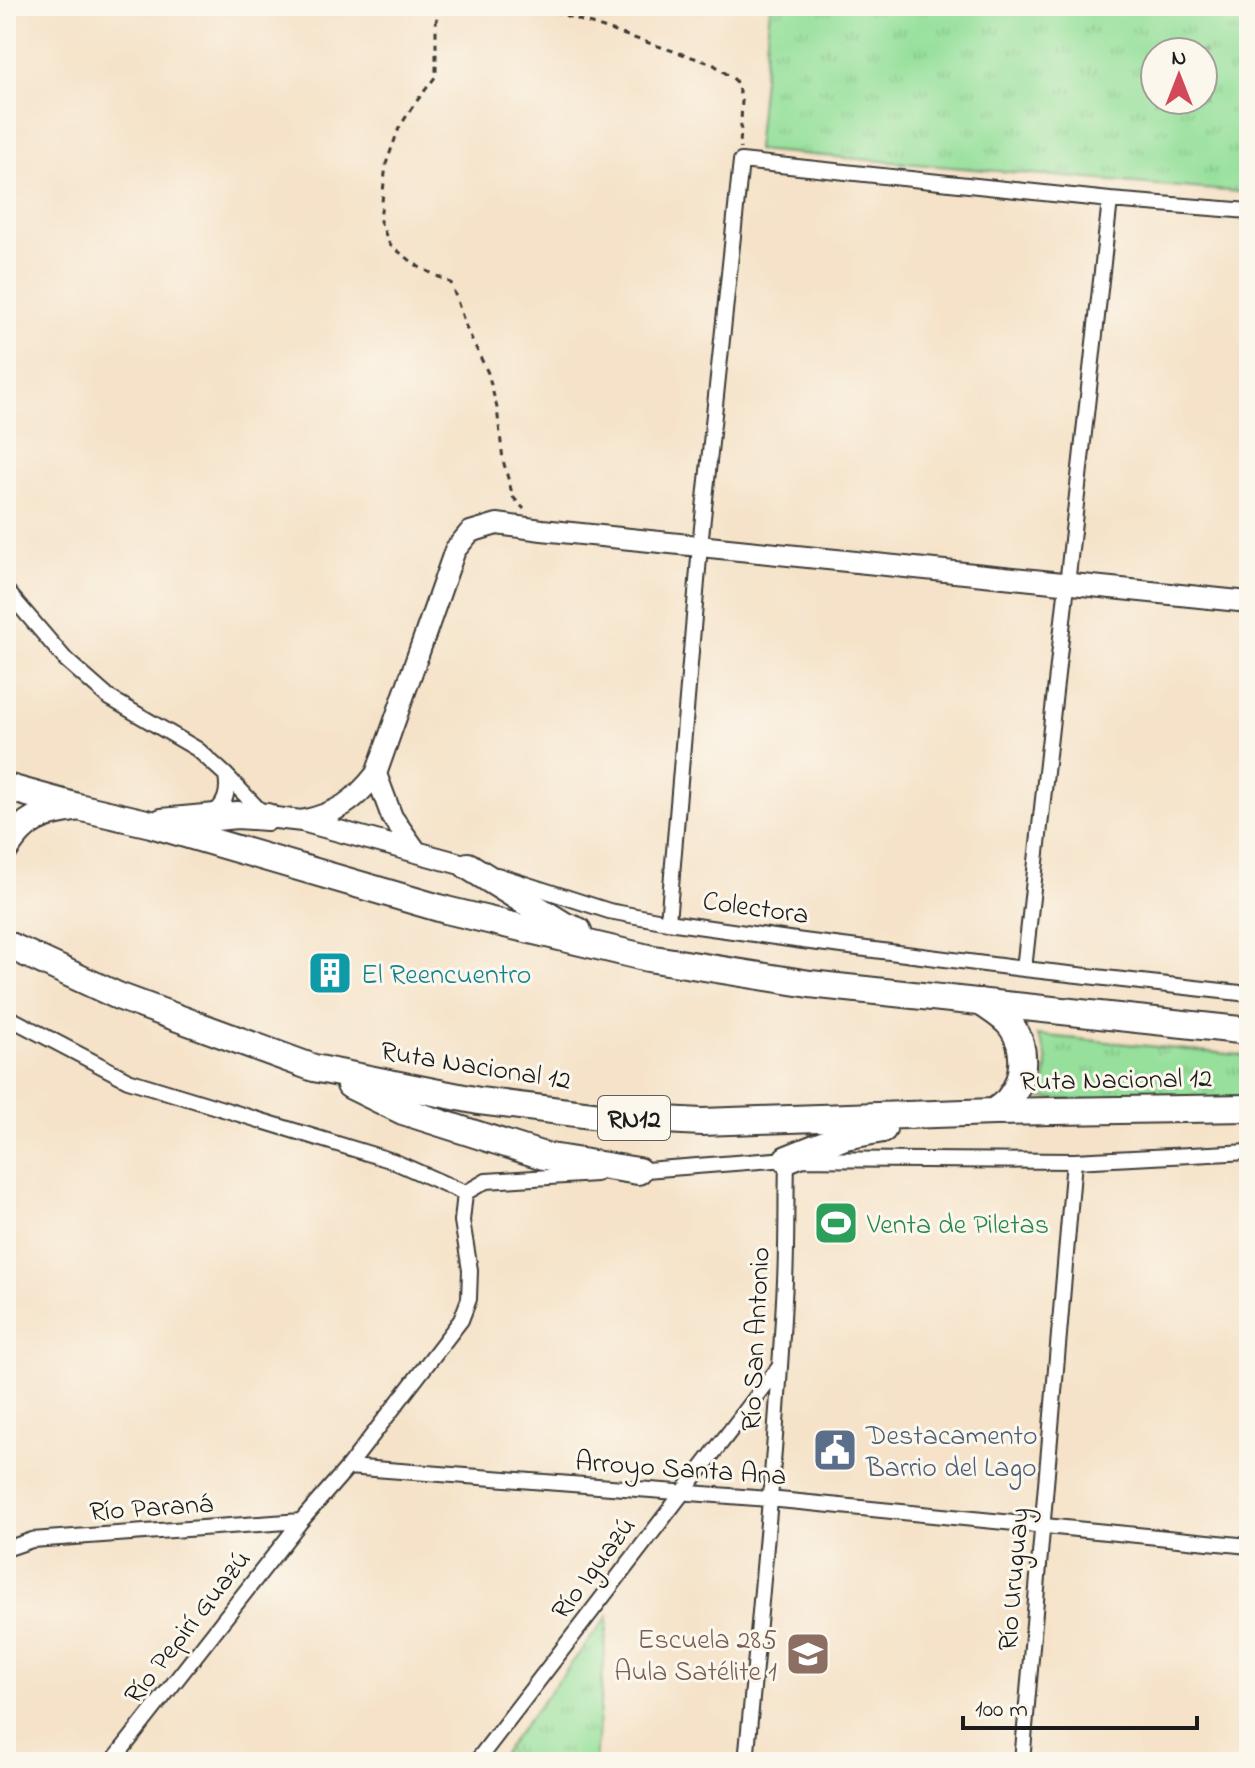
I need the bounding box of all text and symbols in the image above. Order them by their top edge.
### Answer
north arrow [1139,36,1219,116]
text: N [1172,43,1186,75]
street label: Colectora [700,882,811,937]
building icon: El Reencuentro [306,949,354,997]
place label: El Reencuentro [361,956,531,997]
street label: Ruta Nacional 12 [377,1032,574,1103]
street label: Ruta Nacional 12 [1019,1059,1213,1104]
road number: RN12 [598,1096,670,1140]
sports icon: Venta de Piletas [812,1199,860,1247]
place label: Venta de Piletas [866,1206,1049,1247]
street label: Río San Antonio [732,1246,783,1432]
place label: Destacamento Barrio del Lago [865,1417,1037,1490]
public building icon: Destacamento Barrio del Lago [811,1426,859,1474]
street label: Arroyo Santa Ana [574,1443,788,1498]
street label: Río Paraná [88,1485,214,1534]
street label: Río Uruguay [989,1506,1042,1653]
street label: Río Iguazú [542,1509,647,1629]
street label: Río Pepirí Guazú [115,1542,262,1714]
place label: Escuela 285 Aula Satélite 1 [614,1621,777,1694]
school or university icon: Escuela 285 Aula Satélite 1 [784,1630,832,1678]
scale bar [963,1680,1197,1730]
text: 100 m [975,1693,1028,1728]

